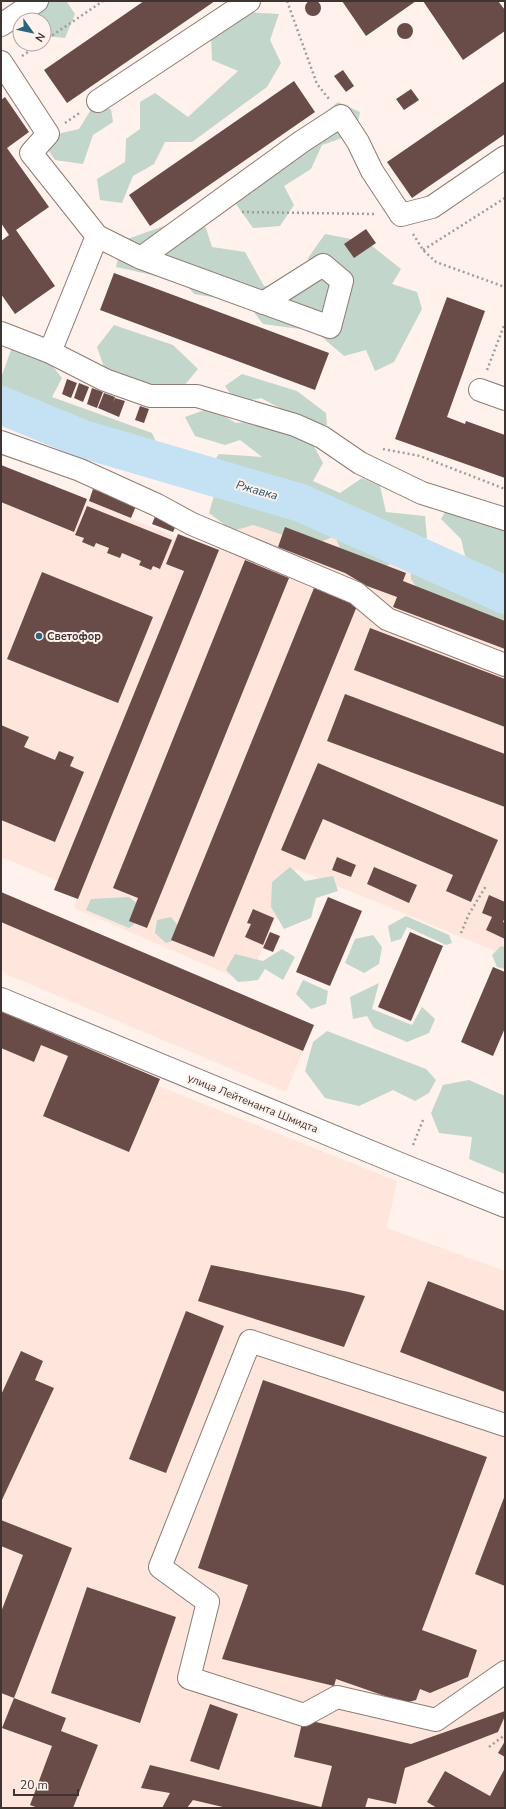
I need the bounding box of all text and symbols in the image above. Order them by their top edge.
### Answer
north arrow [12,12,52,52]
text: N [31,30,48,45]
water label: Ржавка [234,476,280,504]
place label: Светофор [47,629,101,644]
marker: Светофор [34,631,44,641]
street label: улица Лейтенанта Шмидта [185,1070,321,1137]
scale bar [14,1771,78,1797]
text: 20 m [20,1777,48,1793]

